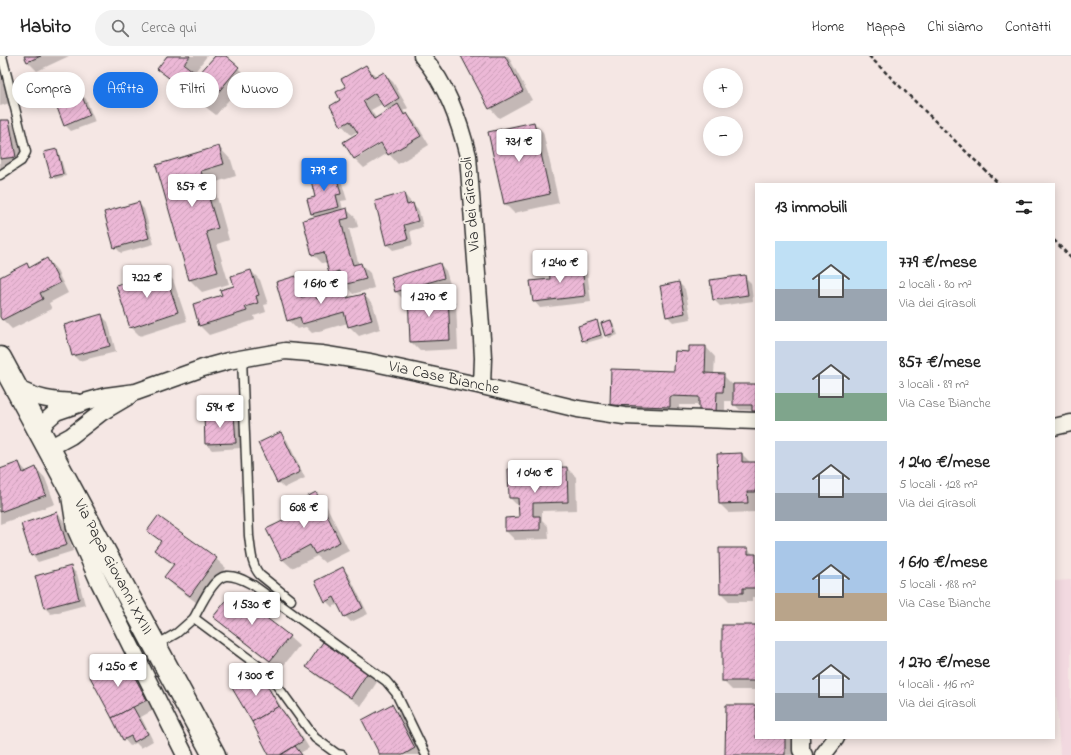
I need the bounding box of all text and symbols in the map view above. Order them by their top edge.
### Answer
search box [95,10,375,46]
text: Habito [20,14,71,41]
icon: search [109,17,131,39]
text: Cerca qui [141,17,197,39]
text: Home [812,17,844,38]
text: Mappa [866,17,905,38]
text: Chi siamo [927,17,983,38]
text: Contatti [1005,17,1051,38]
map controls [703,68,743,156]
button: + [703,68,743,108]
chip: Compra [12,72,85,108]
chip: Affitta [93,72,158,108]
chip: Filtri [166,72,219,108]
chip: Nuovo [227,72,293,108]
button: − [703,116,743,156]
pin: 731 € [491,129,547,163]
text: 731 € [505,132,533,151]
street label: Via dei Girasoli [455,156,487,253]
pin: 779 € [296,158,352,192]
text: 779 € [311,161,337,180]
pin: 857 € [164,174,220,208]
text: 857 € [177,177,207,196]
text: 13 immobili [775,195,847,220]
icon: filters [1013,196,1035,218]
pin: 1 240 € [523,250,597,284]
text: 779 €/mese [899,250,977,275]
text: 1 240 € [541,253,579,272]
icon: home [807,257,855,305]
pin: 722 € [119,265,175,299]
text: 722 € [132,268,162,287]
pin: 1 610 € [284,271,358,305]
text: 1 610 € [303,274,339,293]
text: 2 locali · 80 m² [899,275,972,294]
pin: 1 270 € [392,284,466,318]
text: 1 270 € [410,287,448,306]
text: Via dei Girasoli [899,294,976,313]
text: 857 €/mese [899,350,981,375]
street label: Via Case Bianche [385,354,502,402]
icon: home [807,357,855,405]
text: 3 locali · 89 m² [899,375,969,394]
text: Via Case Bianche [899,394,991,413]
pin: 594 € [192,395,248,429]
text: 594 € [205,398,235,417]
text: 1 240 €/mese [899,450,990,475]
icon: home [807,457,855,505]
pin: 1 040 € [498,460,572,494]
text: 1 040 € [517,463,553,482]
text: 5 locali · 128 m² [899,475,978,494]
street label: Via Papa Giovanni XXIII [67,494,159,639]
text: Via dei Girasoli [899,494,976,513]
pin: 608 € [276,495,332,529]
text: 608 € [290,498,318,517]
text: 1 610 €/mese [899,550,987,575]
icon: home [807,557,855,605]
text: 5 locali · 188 m² [899,575,976,594]
pin: 1 530 € [215,592,289,626]
text: Via Case Bianche [899,594,991,613]
text: 1 530 € [233,595,271,614]
text: 1 270 €/mese [899,650,990,675]
pin: 1 250 € [81,654,155,688]
text: 1 250 € [98,657,138,676]
icon: home [807,657,855,705]
pin: 1 300 € [219,663,293,697]
text: 1 300 € [238,666,274,685]
text: 4 locali · 116 m² [899,675,974,694]
text: Via dei Girasoli [899,694,976,713]

